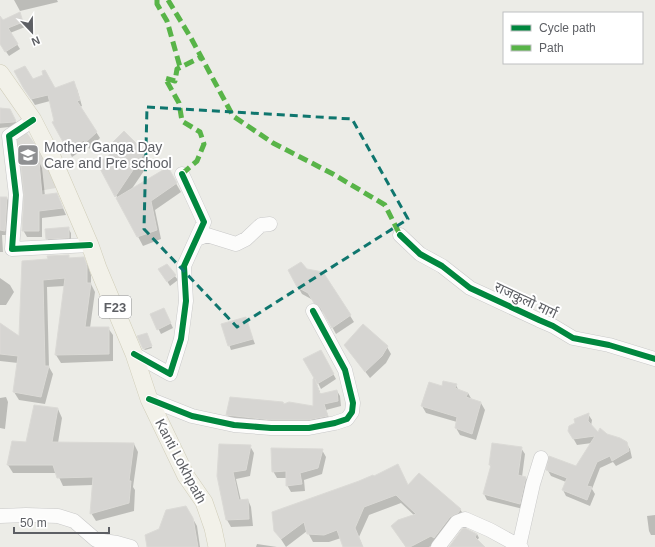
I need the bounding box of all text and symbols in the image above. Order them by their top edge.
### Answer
north arrow [12,12,52,52]
legend [503,12,643,64]
text: Cycle path [539,21,596,35]
text: N [30,34,42,48]
text: Path [539,41,564,55]
place label: Mother Ganga Day Care and Pre school [44,139,172,171]
school or university icon: Mother Ganga Day Care and Pre school [15,142,41,168]
street label: राजकुलो मार्ग [491,279,561,324]
road number: F23 [99,296,131,318]
street label: Kanti Lokhpath [152,416,210,506]
scale bar [14,509,109,535]
text: 50 m [20,516,47,530]

